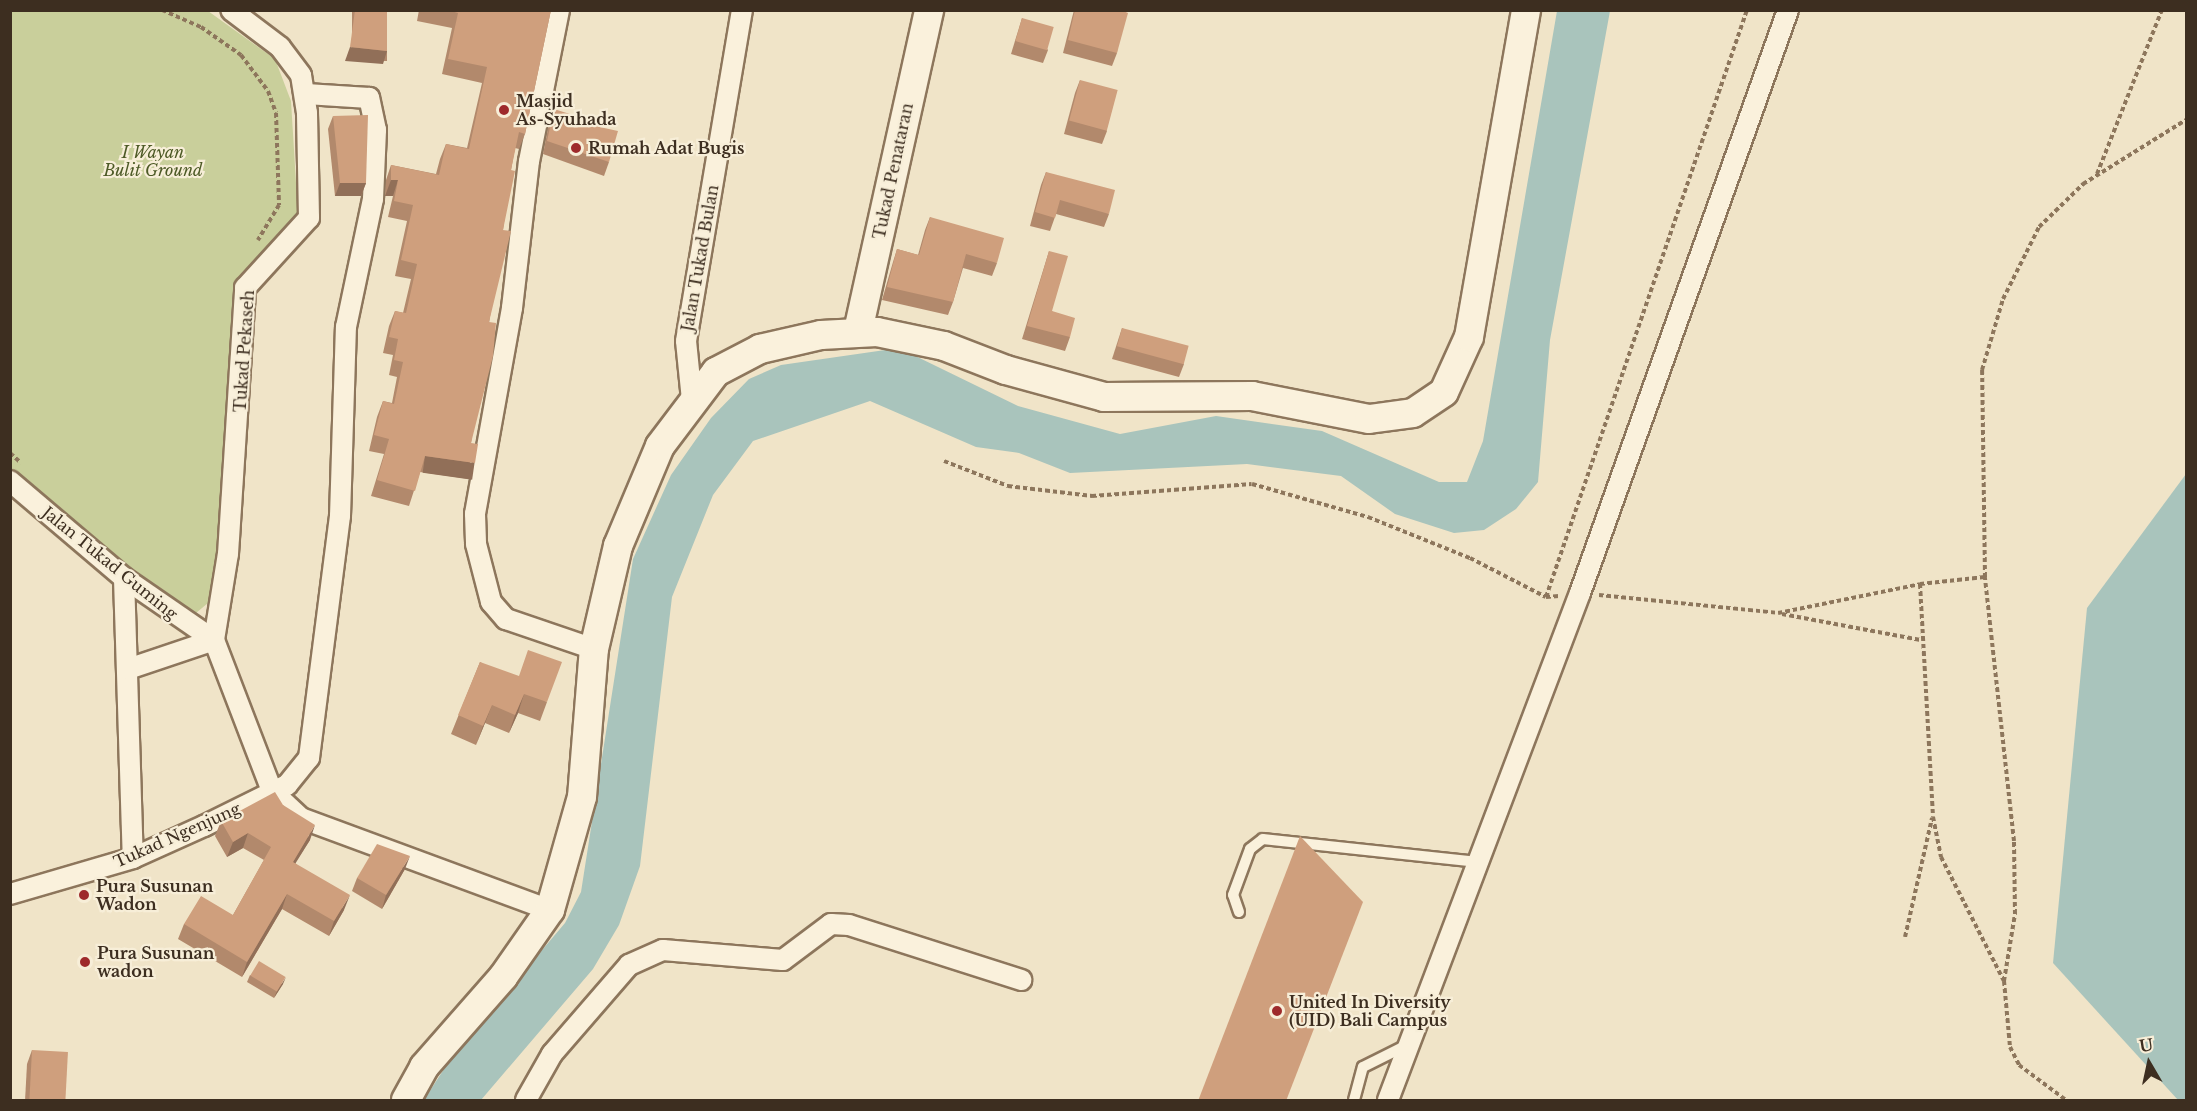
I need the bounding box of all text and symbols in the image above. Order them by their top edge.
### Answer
place label: Masjid As-Syuhada [516,91,617,129]
street label: Tukad Penataran [869,101,917,241]
marker: Masjid As-Syuhada [497,103,511,117]
place label: Rumah Adat Bugis [588,138,745,158]
marker: Rumah Adat Bugis [569,141,583,155]
park label: I Wayan Bulit Ground [103,142,203,180]
street label: Jalan Tukad Bulan [678,183,722,333]
street label: Tukad Pekaseh [230,289,258,413]
street label: Jalan Tukad Guming [38,502,182,624]
street label: Tukad Ngenjung [111,798,243,872]
place label: Pura Susunan Wadon [96,876,213,914]
marker: Pura Susunan Wadon [77,888,91,902]
place label: Pura Susunan wadon [97,943,214,981]
marker: Pura Susunan wadon [78,955,92,969]
place label: United In Diversity (UID) Bali Campus [1289,992,1451,1030]
marker: United In Diversity (UID) Bali Campus [1270,1004,1284,1018]
north arrow [2119,1033,2179,1093]
text: U [2138,1034,2155,1056]

